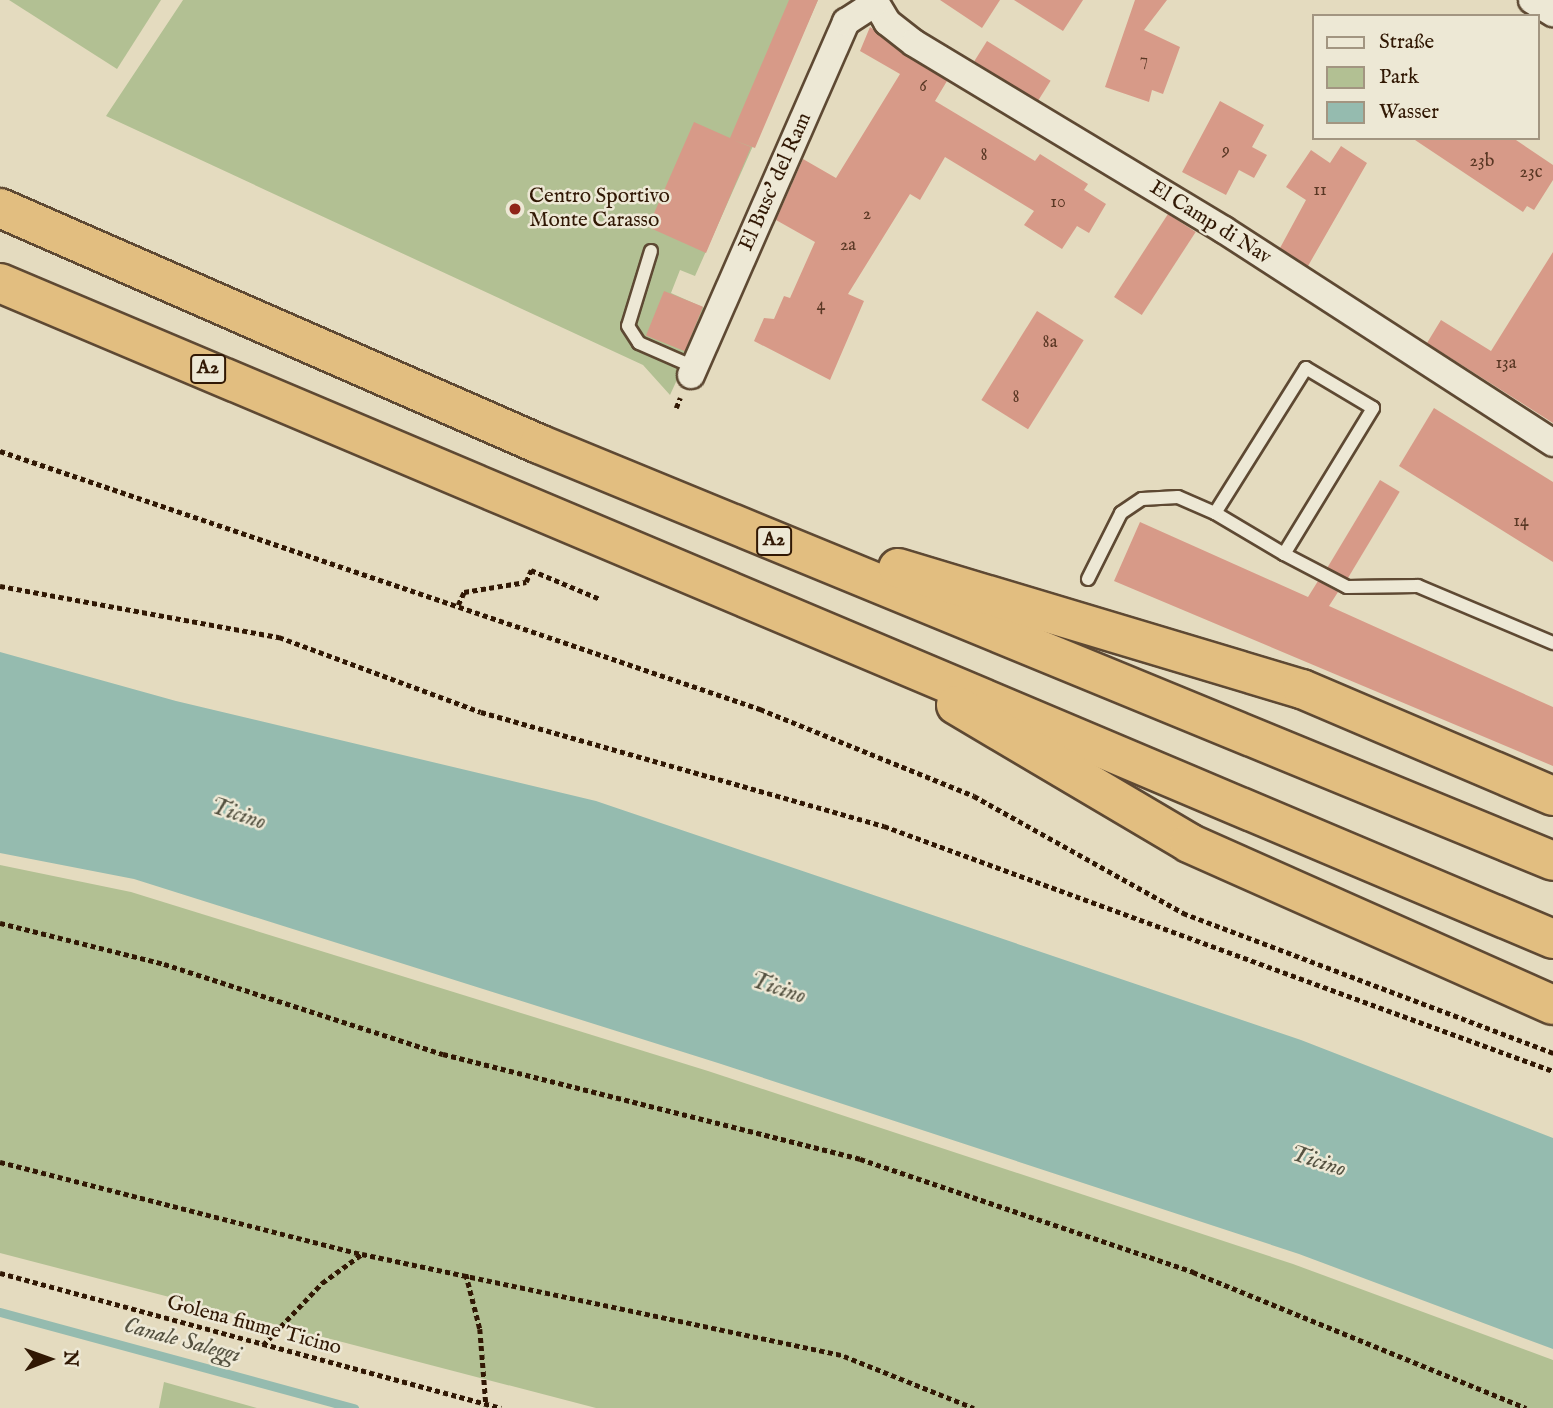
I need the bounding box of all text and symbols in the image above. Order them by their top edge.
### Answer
legend [1312,14,1539,140]
text: Straße [1379,29,1434,56]
house number: 7 [1140,50,1148,72]
text: Park [1379,64,1419,91]
house number: 6 [919,76,927,98]
text: Wasser [1379,99,1439,126]
street label: El Busc' del Ram [734,109,818,255]
house number: 9 [1222,140,1230,162]
house number: 8 [980,145,988,167]
house number: 23b [1470,151,1494,173]
house number: 23c [1520,162,1542,184]
street label: El Camp di Nav [1145,176,1275,270]
house number: 11 [1313,180,1327,202]
place label: Centro Sportivo Monte Carasso [529,184,670,234]
house number: 10 [1050,192,1066,214]
marker: Centro Sportivo Monte Carasso [507,201,523,217]
house number: 2 [863,204,871,226]
house number: 2a [840,235,856,257]
house number: 4 [817,295,825,317]
house number: 8a [1043,332,1057,354]
house number: 13a [1495,353,1517,375]
road number: A2 [189,354,227,384]
house number: 8 [1012,387,1020,409]
house number: 14 [1513,511,1529,533]
road number: A2 [755,526,793,556]
water label: Ticino [207,793,269,837]
water label: Ticino [747,967,809,1011]
water label: Ticino [1287,1140,1349,1184]
street label: Golena fiume Ticino [164,1291,344,1361]
water label: Canale Saleggi [121,1312,243,1370]
north arrow [14,1324,84,1394]
text: N [58,1350,82,1367]

